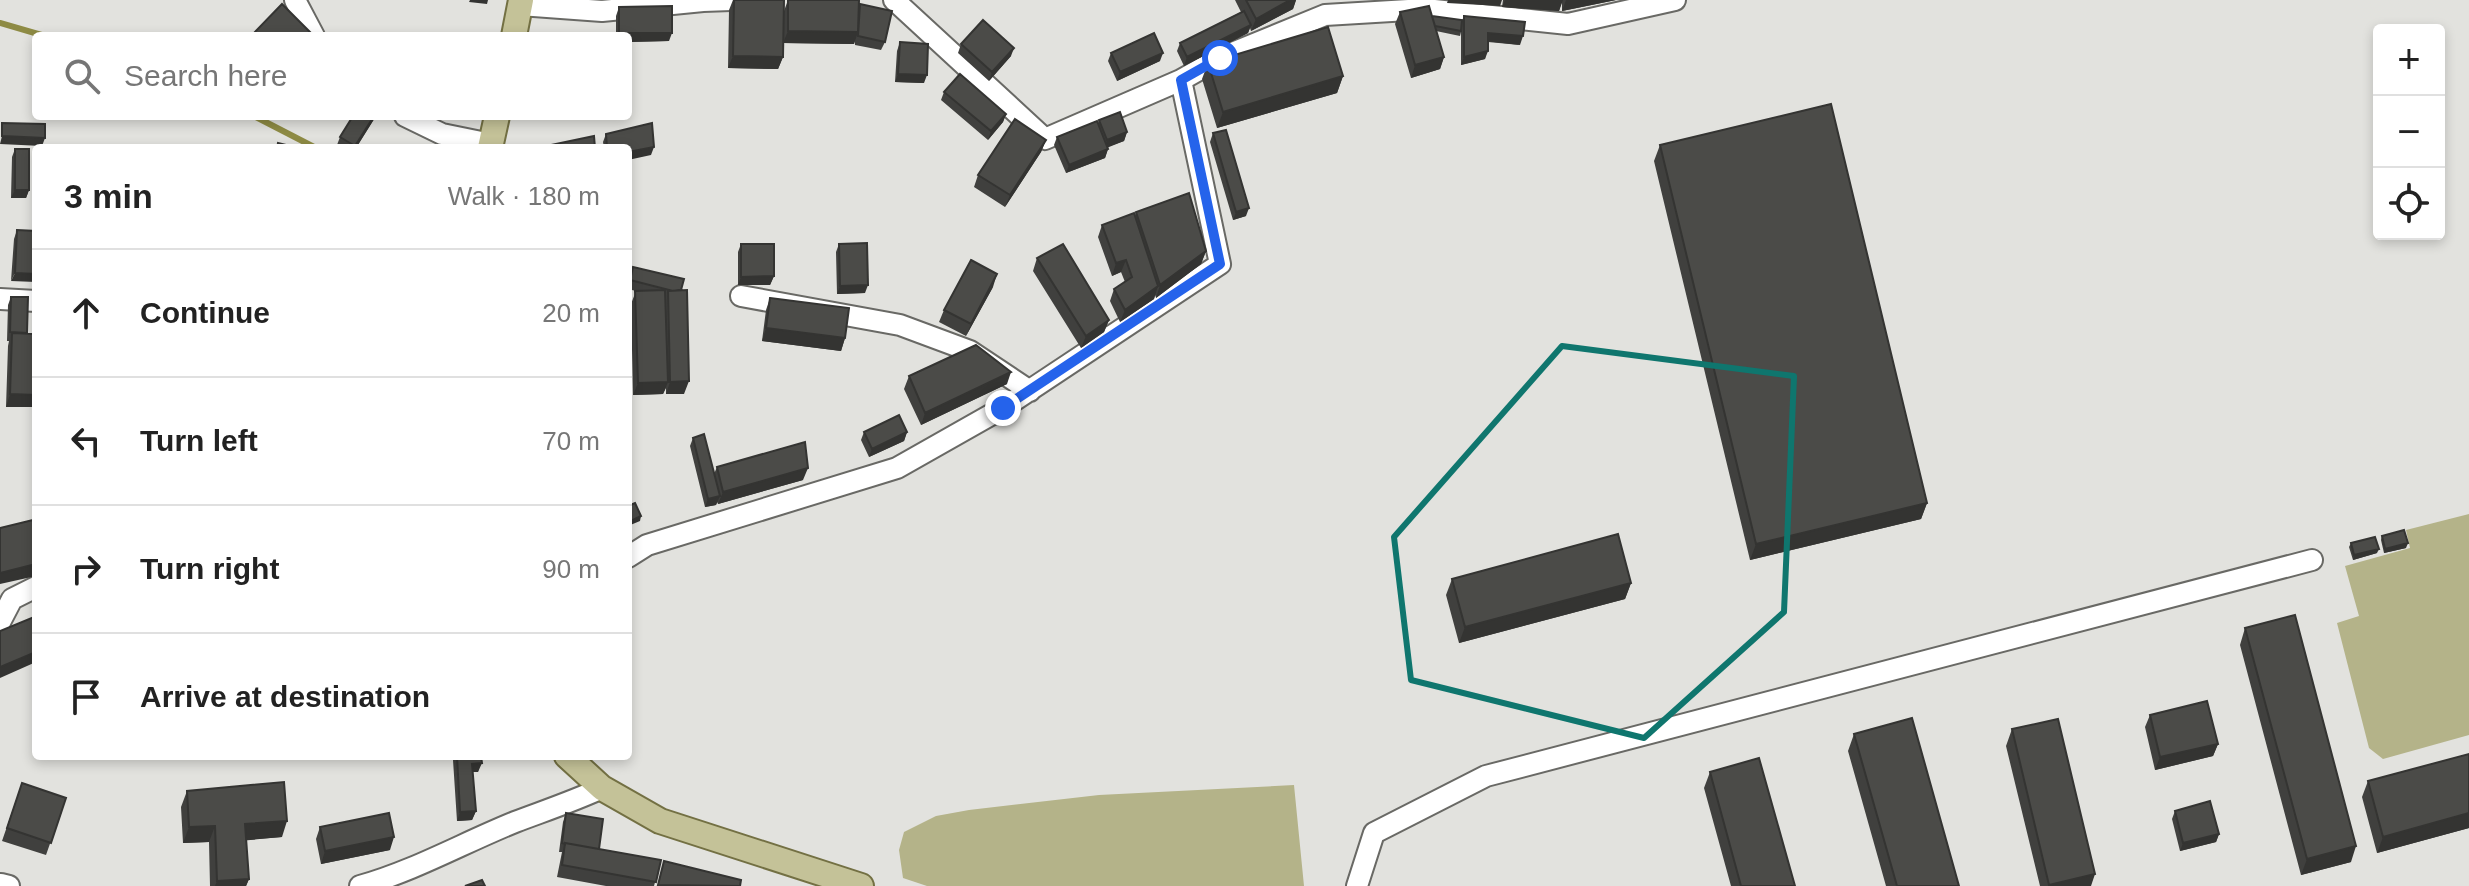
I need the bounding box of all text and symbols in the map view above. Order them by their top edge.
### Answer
map controls [2373,24,2445,240]
button: + [2373,24,2445,96]
search box [32,32,632,120]
route start [1202,40,1238,76]
icon: search [60,54,104,98]
text: Search here [124,59,287,92]
button: − [2373,96,2445,168]
button: locate [2373,168,2445,240]
text: 3 min [64,177,153,215]
text: Walk · 180 m [448,181,600,211]
icon: ahead [64,291,108,335]
text: Continue [140,296,270,329]
text: 20 m [542,298,600,328]
route end [985,390,1021,426]
icon: left [64,419,108,463]
text: Turn left [140,424,258,457]
text: 70 m [542,426,600,456]
icon: right [64,547,108,591]
text: Turn right [140,552,279,585]
text: 90 m [542,554,600,584]
icon: arrive [64,675,108,719]
text: Arrive at destination [140,680,430,713]

